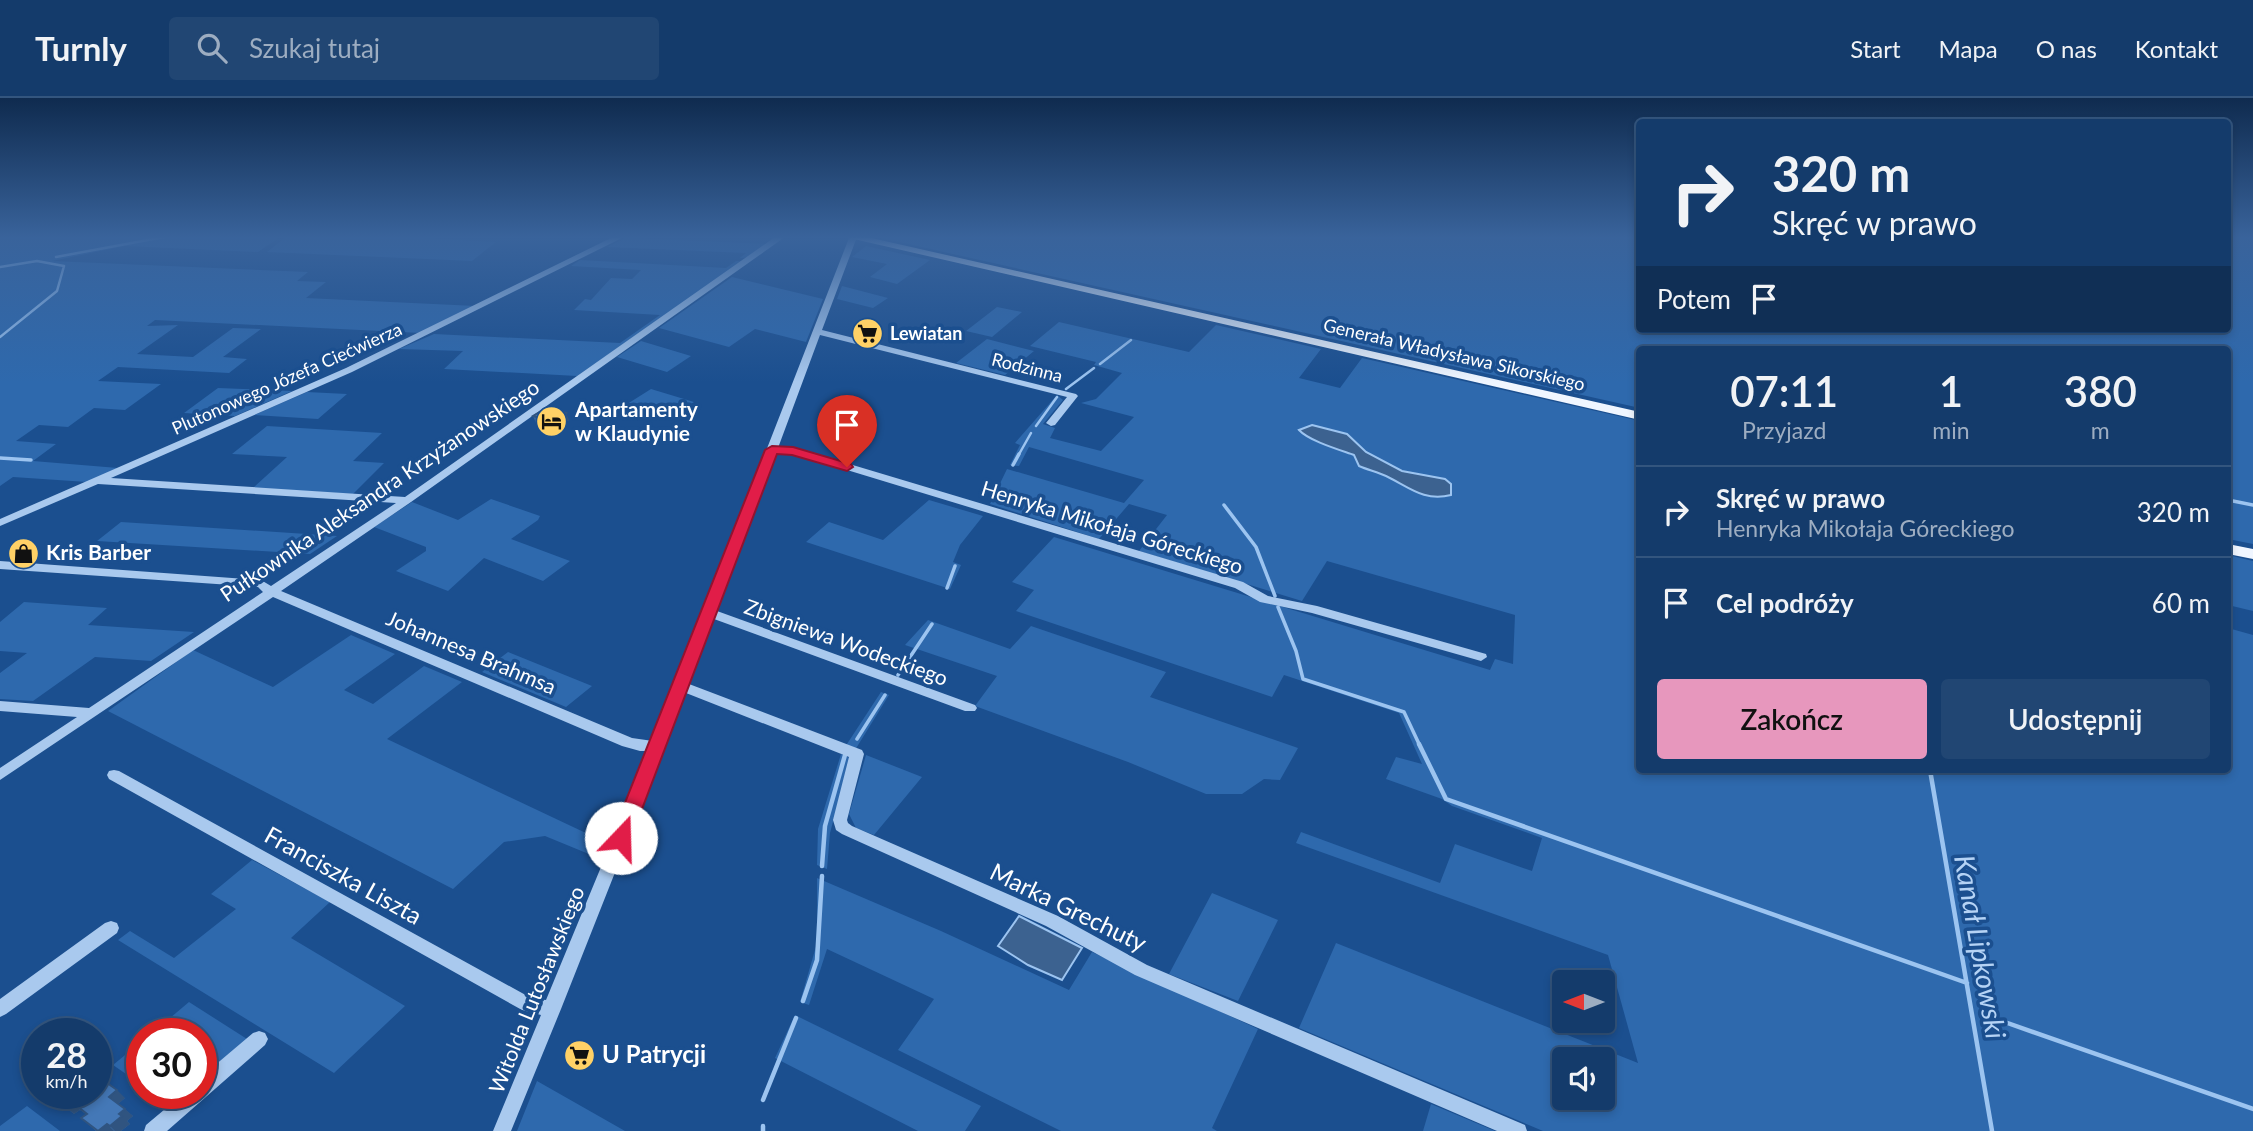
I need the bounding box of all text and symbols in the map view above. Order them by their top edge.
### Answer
search box [169,17,659,80]
text: Turnly [35,28,127,68]
icon: search [193,29,231,67]
text: Szukaj tutaj [249,32,380,64]
text: Start [1850,34,1901,63]
text: Mapa [1939,34,1998,63]
text: O nas [2036,34,2097,63]
text: Kontakt [2135,34,2218,63]
text: 320 m [1772,144,1910,202]
icon: right [1657,147,1748,238]
text: Skręć w prawo [1772,203,1977,242]
icon: arrive [1745,280,1783,318]
text: Potem [1657,283,1731,315]
street label: Generała Władysława Sikorskiego [1321,313,1587,395]
street label: Plutonowego Józefa Ciećwierza [168,317,405,439]
supermarket icon: Lewiatan [850,317,884,351]
place label: Lewiatan [890,322,962,344]
street label: Rodzinna [989,348,1065,386]
text: 07:11 [1730,366,1838,416]
text: 1 [1939,366,1963,416]
text: 380 [2064,366,2137,416]
street label: Pułkownika Aleksandra Krzyżanowskiego [215,373,543,606]
pin [817,395,877,467]
place label: Apartamenty w Klaudynie [574,396,699,445]
hotel icon: Apartamenty w Klaudynie [535,405,569,439]
icon: arrive [828,406,866,444]
text: Przyjazd [1742,416,1826,444]
text: min [1932,416,1970,444]
text: m [2091,416,2110,444]
street label: Henryka Mikołaja Góreckiego [978,475,1246,578]
text: Skręć w prawo [1716,482,1885,514]
icon: right [1657,493,1695,531]
text: 320 m [2137,496,2210,528]
text: Henryka Mikołaja Góreckiego [1716,514,2014,542]
shop icon: Kris Barber [6,536,40,570]
place label: Kris Barber [46,539,151,564]
icon: arrive [1657,584,1695,622]
text: Cel podróży [1716,587,1854,619]
text: 60 m [2152,587,2210,619]
street label: Zbigniewa Wodeckiego [741,593,952,690]
street label: Johannesa Brahmsa [383,605,560,699]
button: Zakończ [1657,679,1927,759]
button: Udostępnij [1941,679,2210,759]
position arrow [584,801,658,875]
street label: Franciszka Liszta [260,820,427,930]
water label: Kanał Lipkowski [1948,852,2014,1042]
street label: Marka Grechuty [986,856,1152,957]
street label: Witolda Lutosławskiego [483,882,589,1096]
north arrow [1552,970,1615,1032]
map controls [1552,970,1615,1110]
speed limit sign: 30 [126,1018,217,1109]
text: 28 [46,1033,87,1075]
supermarket icon: U Patrycji [562,1038,596,1072]
place label: U Patrycji [602,1039,706,1068]
button: sound [1552,1047,1615,1110]
text: km/h [45,1070,88,1092]

